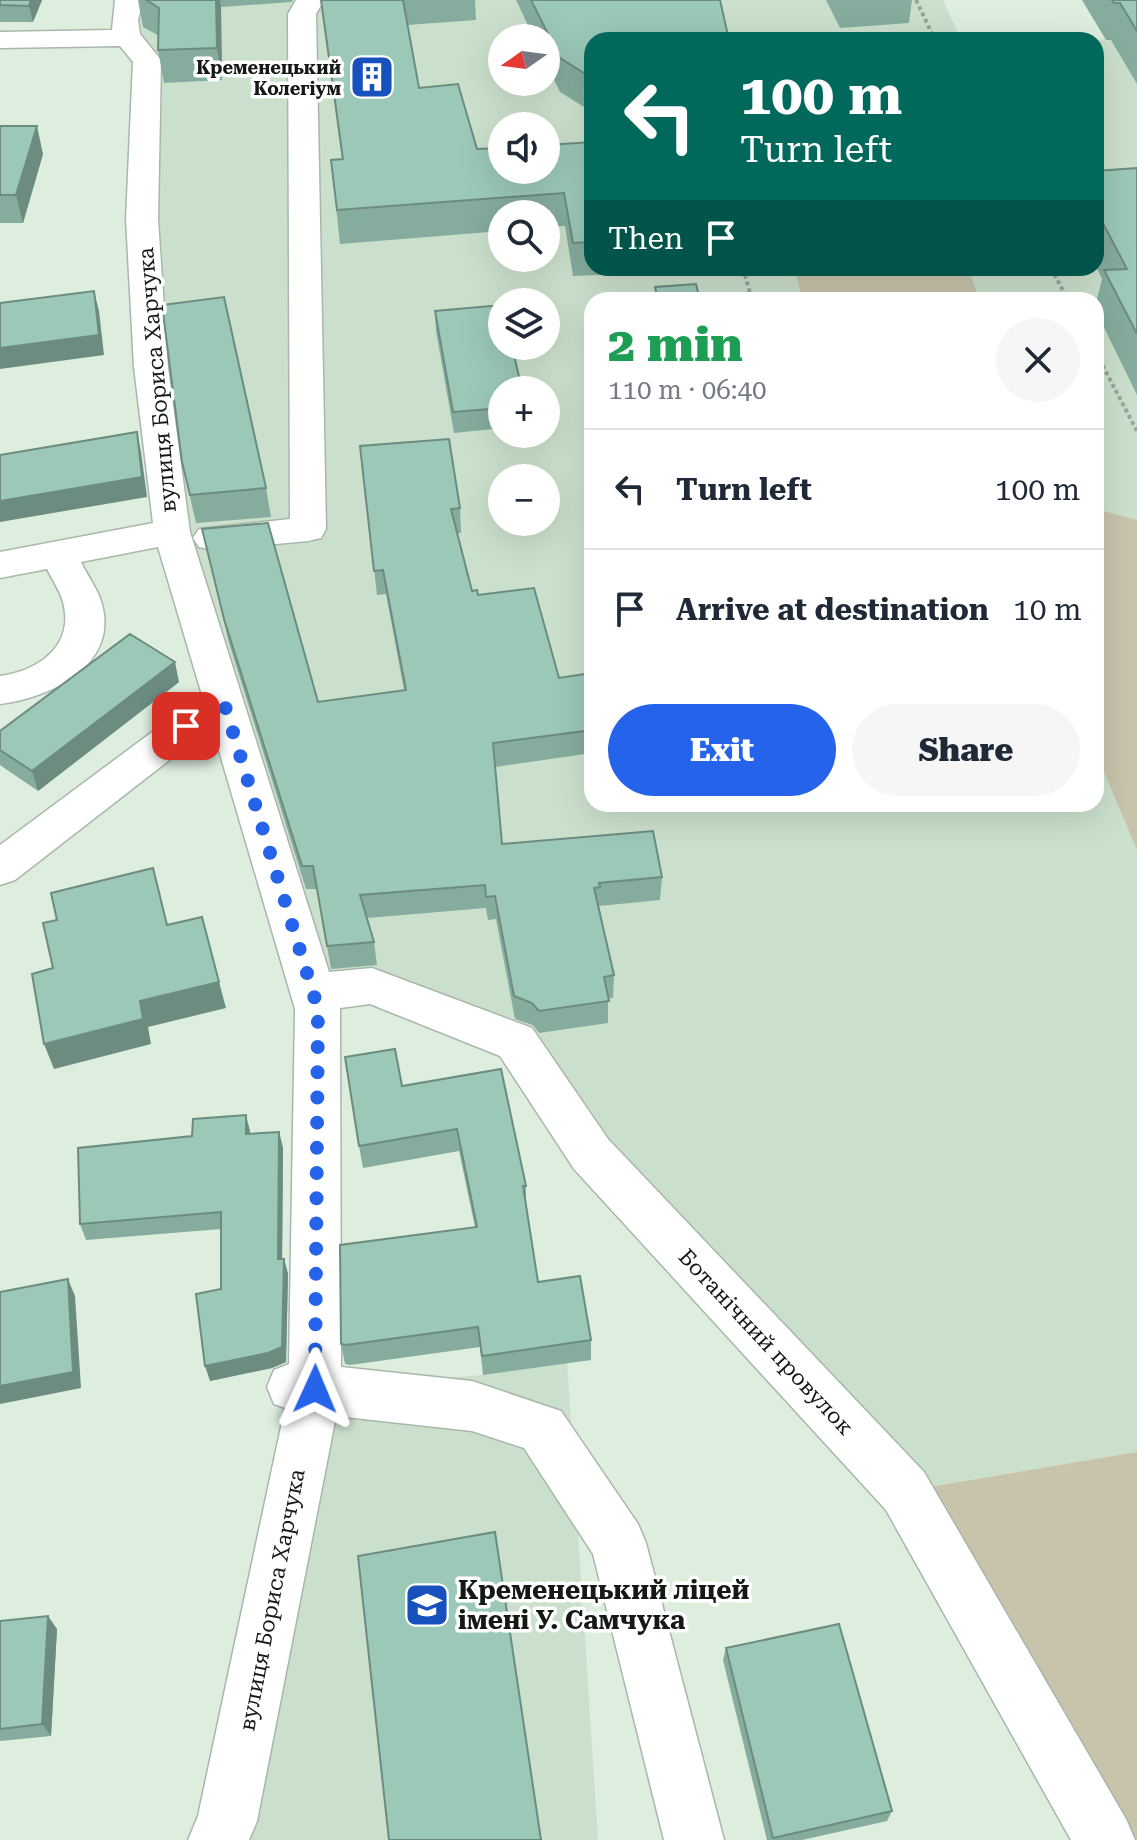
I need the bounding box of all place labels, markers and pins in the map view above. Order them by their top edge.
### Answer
building icon: Кременецький Колегіум [348,53,396,101]
place label: Кременецький Колегіум [196,57,341,99]
pin [152,692,220,760]
place label: Кременецький ліцей імені У. Самчука [458,1575,749,1635]
school or university icon: Кременецький ліцей імені У. Самчука [403,1581,451,1629]

